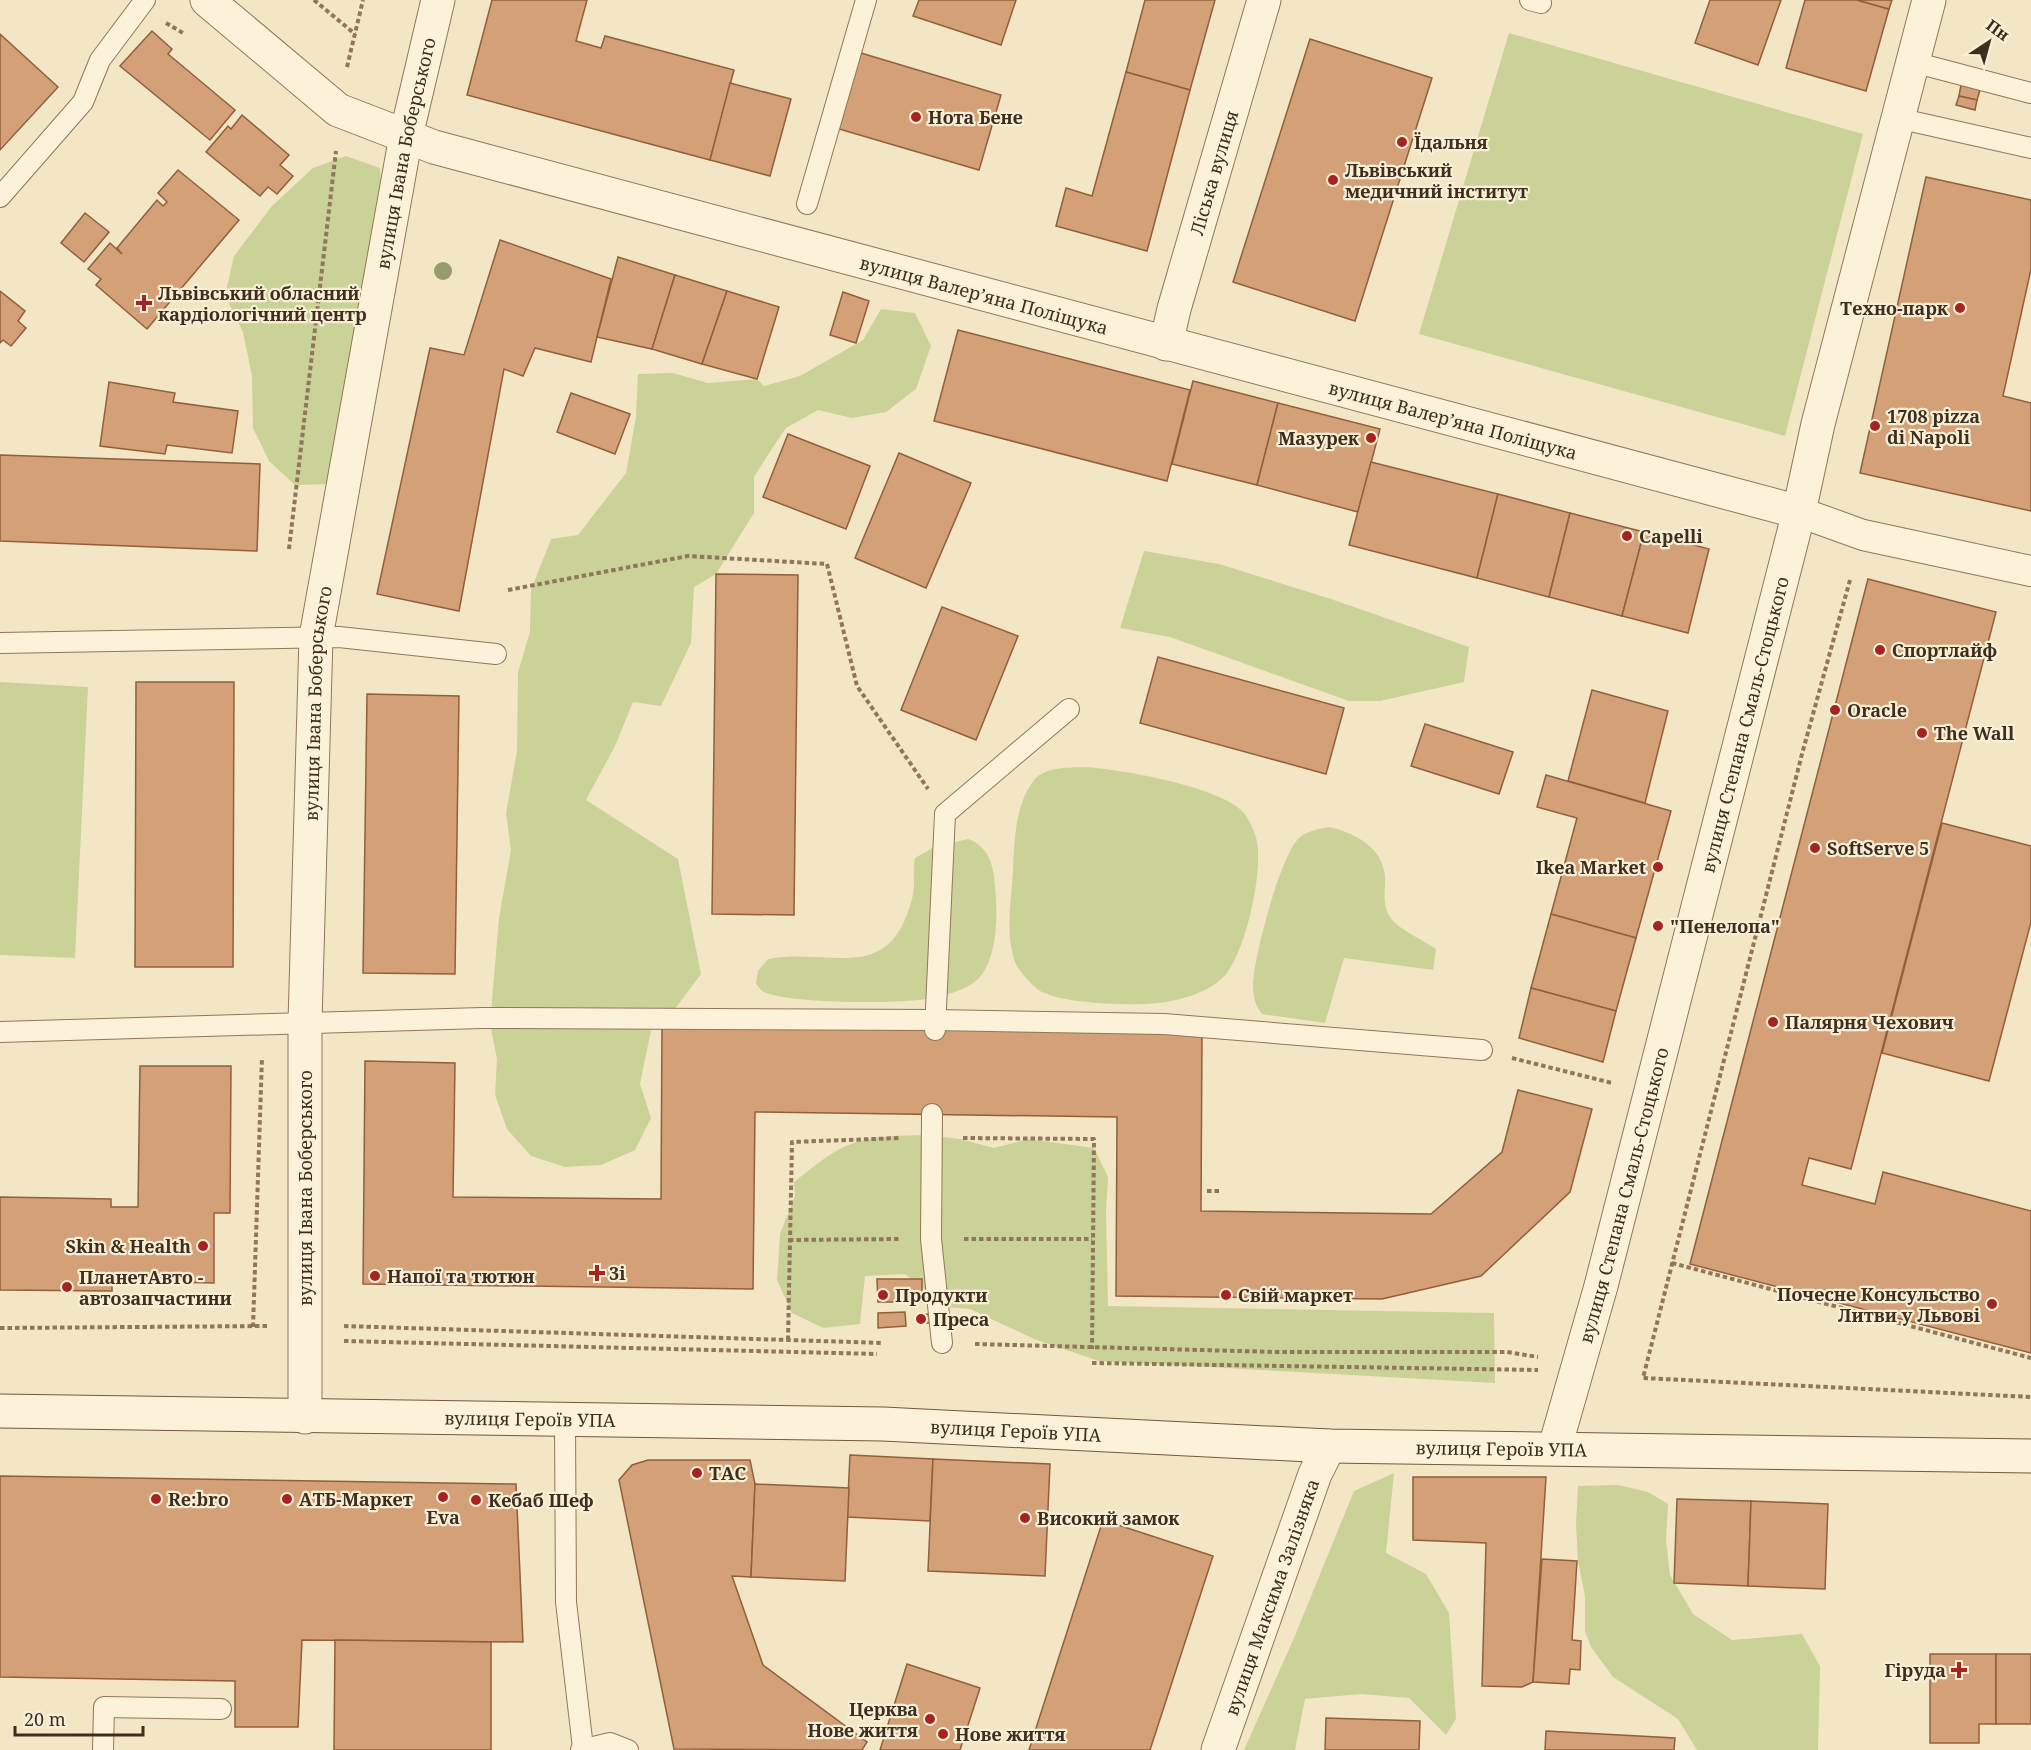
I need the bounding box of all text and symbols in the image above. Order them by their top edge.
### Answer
north arrow [1959,12,2019,72]
text: Пн [1982,14,2014,46]
street label: вулиця Івана Боберського [370,35,441,271]
place label: Нота Бене [928,105,1023,129]
street label: Ліська вулиця [1184,107,1243,238]
marker: Нота Бене [909,110,923,124]
place label: Їдальня [1414,130,1488,154]
marker: Їдальня [1395,135,1409,149]
place label: Львівський медичний інститут [1345,158,1528,203]
marker: Львівський медичний інститут [1326,173,1340,187]
street label: вулиця Валерʼяна Поліщука [857,250,1111,340]
place label: Львівський обласний кардіологічний центр [158,281,367,326]
marker: Львівський обласний кардіологічний центр [135,294,153,312]
place label: Техно-парк [1840,296,1949,320]
marker: Техно-парк [1953,301,1967,315]
street label: вулиця Валерʼяна Поліщука [1326,375,1580,465]
place label: 1708 pizza di Napoli [1887,404,1980,449]
marker: 1708 pizza di Napoli [1868,419,1882,433]
place label: Мазурек [1278,426,1360,450]
marker: Мазурек [1364,431,1378,445]
place label: Capelli [1639,524,1703,548]
marker: Capelli [1620,529,1634,543]
street label: вулиця Степана Смаль-Стоцького [1695,574,1794,875]
street label: вулиця Івана Боберського [299,584,337,821]
place label: Спортлайф [1892,638,1997,662]
marker: Спортлайф [1873,643,1887,657]
place label: Oracle [1847,698,1907,722]
marker: Oracle [1828,703,1842,717]
place label: The Wall [1934,721,2015,745]
marker: The Wall [1915,726,1929,740]
place label: SoftServe 5 [1827,836,1929,860]
marker: SoftServe 5 [1808,841,1822,855]
place label: Ikea Market [1536,855,1646,879]
marker: Ikea Market [1651,860,1665,874]
place label: "Пенелопа" [1670,914,1780,938]
marker: "Пенелопа" [1651,919,1665,933]
place label: Палярня Чехович [1785,1010,1954,1034]
marker: Палярня Чехович [1766,1015,1780,1029]
street label: вулиця Степана Смаль-Стоцького [1573,1045,1674,1346]
street label: вулиця Івана Боберського [293,1070,317,1306]
place label: Skin & Health [66,1234,191,1258]
marker: Skin & Health [196,1239,210,1253]
place label: 3і [609,1261,626,1285]
place label: Напої та тютюн [387,1264,535,1288]
place label: ПланетАвто - автозапчастини [79,1265,232,1310]
marker: 3і [590,1266,604,1280]
marker: Напої та тютюн [368,1269,382,1283]
marker: ПланетАвто - автозапчастини [60,1280,74,1294]
place label: Почесне Консульство Литви у Львові [1777,1282,1981,1327]
place label: Продукти [895,1283,988,1307]
place label: Свій маркет [1238,1283,1353,1307]
marker: Продукти [876,1288,890,1302]
marker: Свій маркет [1219,1288,1233,1302]
marker: Почесне Консульство Литви у Львові [1985,1297,1999,1311]
place label: Преса [933,1307,990,1331]
marker: Преса [914,1312,928,1326]
street label: вулиця Героїв УПА [444,1406,616,1432]
street label: вулиця Героїв УПА [930,1414,1102,1447]
street label: вулиця Героїв УПА [1415,1435,1587,1462]
place label: ТАС [709,1461,747,1485]
marker: ТАС [690,1466,704,1480]
street label: вулиця Максима Залізняка [1219,1476,1324,1719]
place label: Re:bro [168,1487,229,1511]
place label: АТБ-Маркет [299,1487,413,1511]
place label: Кебаб Шеф [488,1488,594,1512]
marker: Eva [436,1490,450,1504]
marker: Re:bro [149,1492,163,1506]
marker: АТБ-Маркет [280,1492,294,1506]
marker: Кебаб Шеф [469,1493,483,1507]
place label: Eva [426,1505,460,1529]
place label: Високий замок [1037,1506,1180,1530]
marker: Високий замок [1018,1511,1032,1525]
place label: Гіруда [1884,1658,1946,1682]
marker: Гіруда [1950,1661,1968,1679]
place label: Церква Нове життя [808,1697,918,1742]
scale bar [15,1699,142,1737]
text: 20 m [24,1707,66,1731]
marker: Церква Нове життя [923,1712,937,1726]
place label: Нове життя [955,1722,1065,1746]
marker: Нове життя [936,1727,950,1741]

